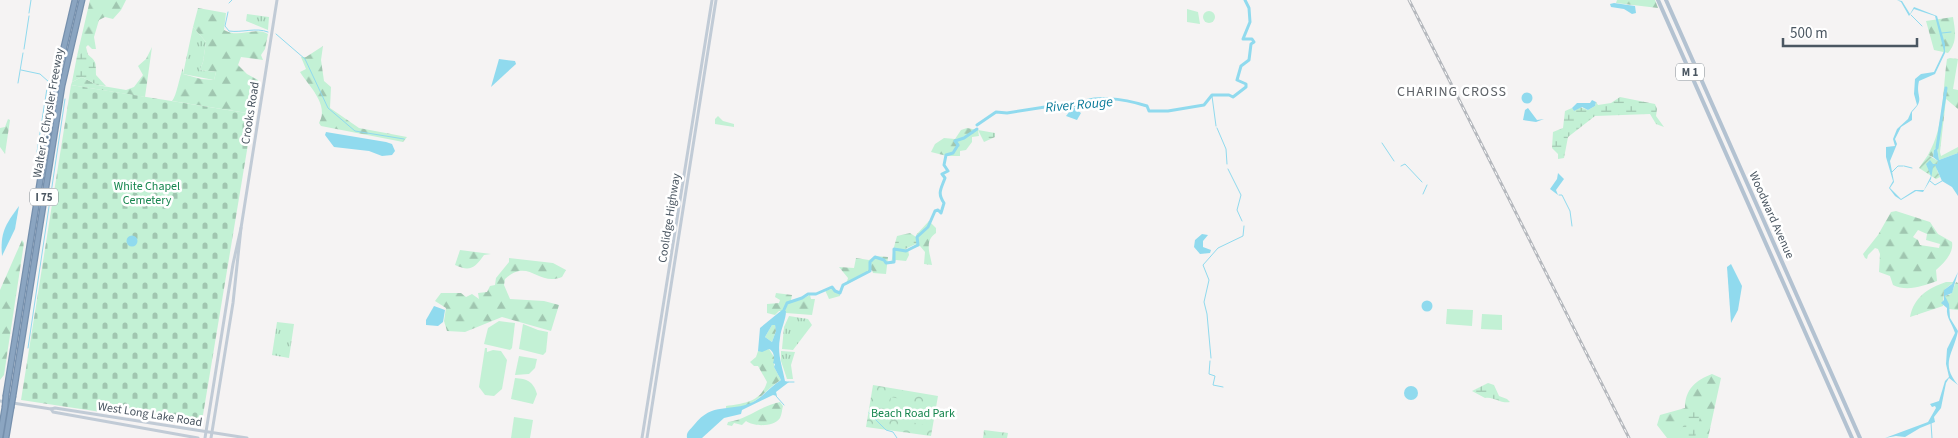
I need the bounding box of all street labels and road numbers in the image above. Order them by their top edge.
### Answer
street label: Walter P. Chrysler Freeway [29,46,68,179]
road number: M 1 [1676,64,1704,80]
street label: Crooks Road [237,81,264,146]
street label: Woodward Avenue [1745,169,1798,262]
street label: Coolidge Highway [654,172,685,264]
road number: I 75 [30,188,58,206]
street label: West Long Lake Road [96,398,203,431]

